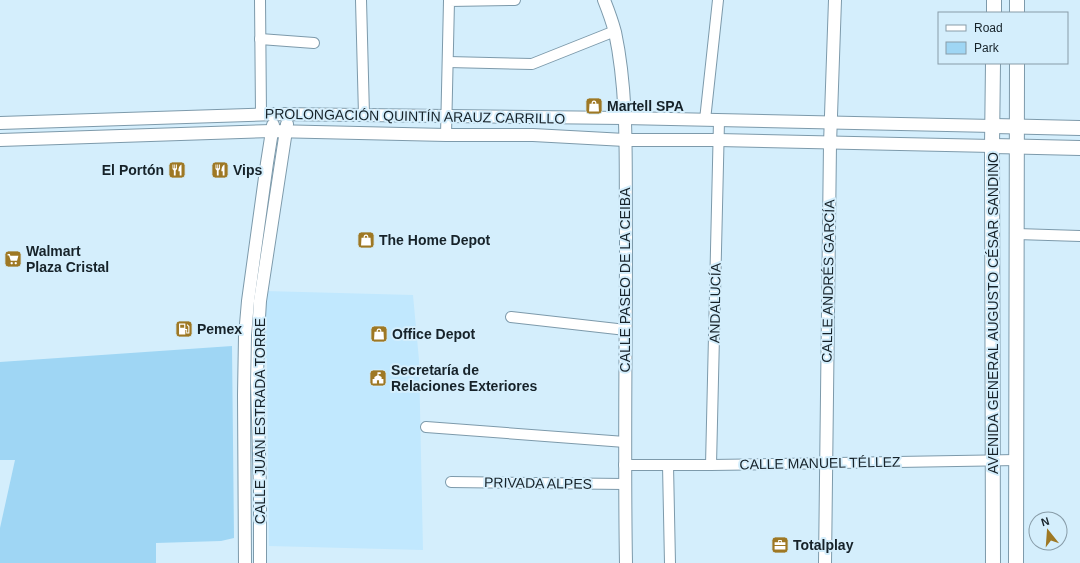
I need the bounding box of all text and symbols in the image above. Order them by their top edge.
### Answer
legend [938,12,1068,64]
text: Road [974,21,1003,35]
text: Park [974,41,1000,55]
shop icon: Martell SPA [584,96,604,116]
place label: Martell SPA [607,98,684,114]
street label: PROLONGACIÓN QUINTÍN ARAUZ CARRILLO [265,105,565,127]
street label: AVENIDA GENERAL AUGUSTO CÉSAR SANDINO [985,152,1001,474]
restaurant icon: El Portón [167,160,187,180]
restaurant icon: Vips [210,160,230,180]
place label: El Portón [102,162,164,178]
place label: Vips [233,162,263,178]
street label: CALLE PASEO DE LA CEIBA [617,187,633,372]
street label: CALLE ANDRÉS GARCÍA [819,199,837,363]
shop icon: The Home Depot [356,230,376,250]
place label: The Home Depot [379,232,491,248]
place label: Walmart Plaza Cristal [26,243,109,275]
supermarket icon: Walmart Plaza Cristal [3,249,23,269]
street label: ANDALUCÍA [706,262,724,343]
street label: CALLE JUAN ESTRADA TORRE [252,318,268,524]
fuel station icon: Pemex [174,319,194,339]
place label: Pemex [197,321,242,337]
shop icon: Office Depot [369,324,389,344]
place label: Office Depot [392,326,476,342]
place label: Secretaría de Relaciones Exteriores [391,362,538,394]
public building icon: Secretaría de Relaciones Exteriores [368,368,388,388]
street label: CALLE MANUEL TÉLLEZ [739,454,901,472]
street label: PRIVADA ALPES [484,474,592,492]
north arrow [1028,511,1068,551]
text: N [1040,515,1051,528]
office icon: Totalplay [770,535,790,555]
place label: Totalplay [793,537,854,553]

